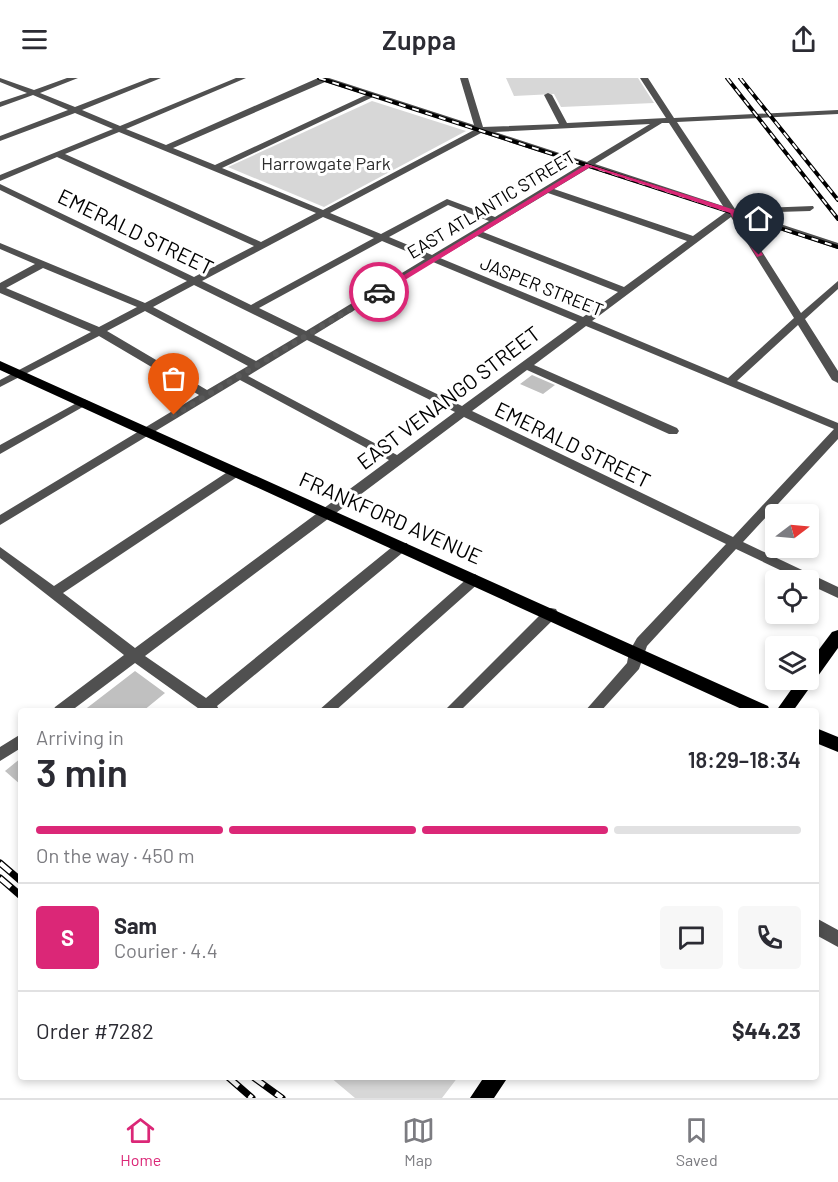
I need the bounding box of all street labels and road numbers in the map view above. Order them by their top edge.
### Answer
street label: EAST ATLANTIC STREET [403,145,579,263]
street label: EMERALD STREET [54,183,218,279]
street label: JASPER STREET [477,251,607,321]
street label: EAST VENANGO STREET [352,320,544,474]
street label: EMERALD STREET [491,396,655,492]
street label: FRANKFORD AVENUE [296,465,486,569]

